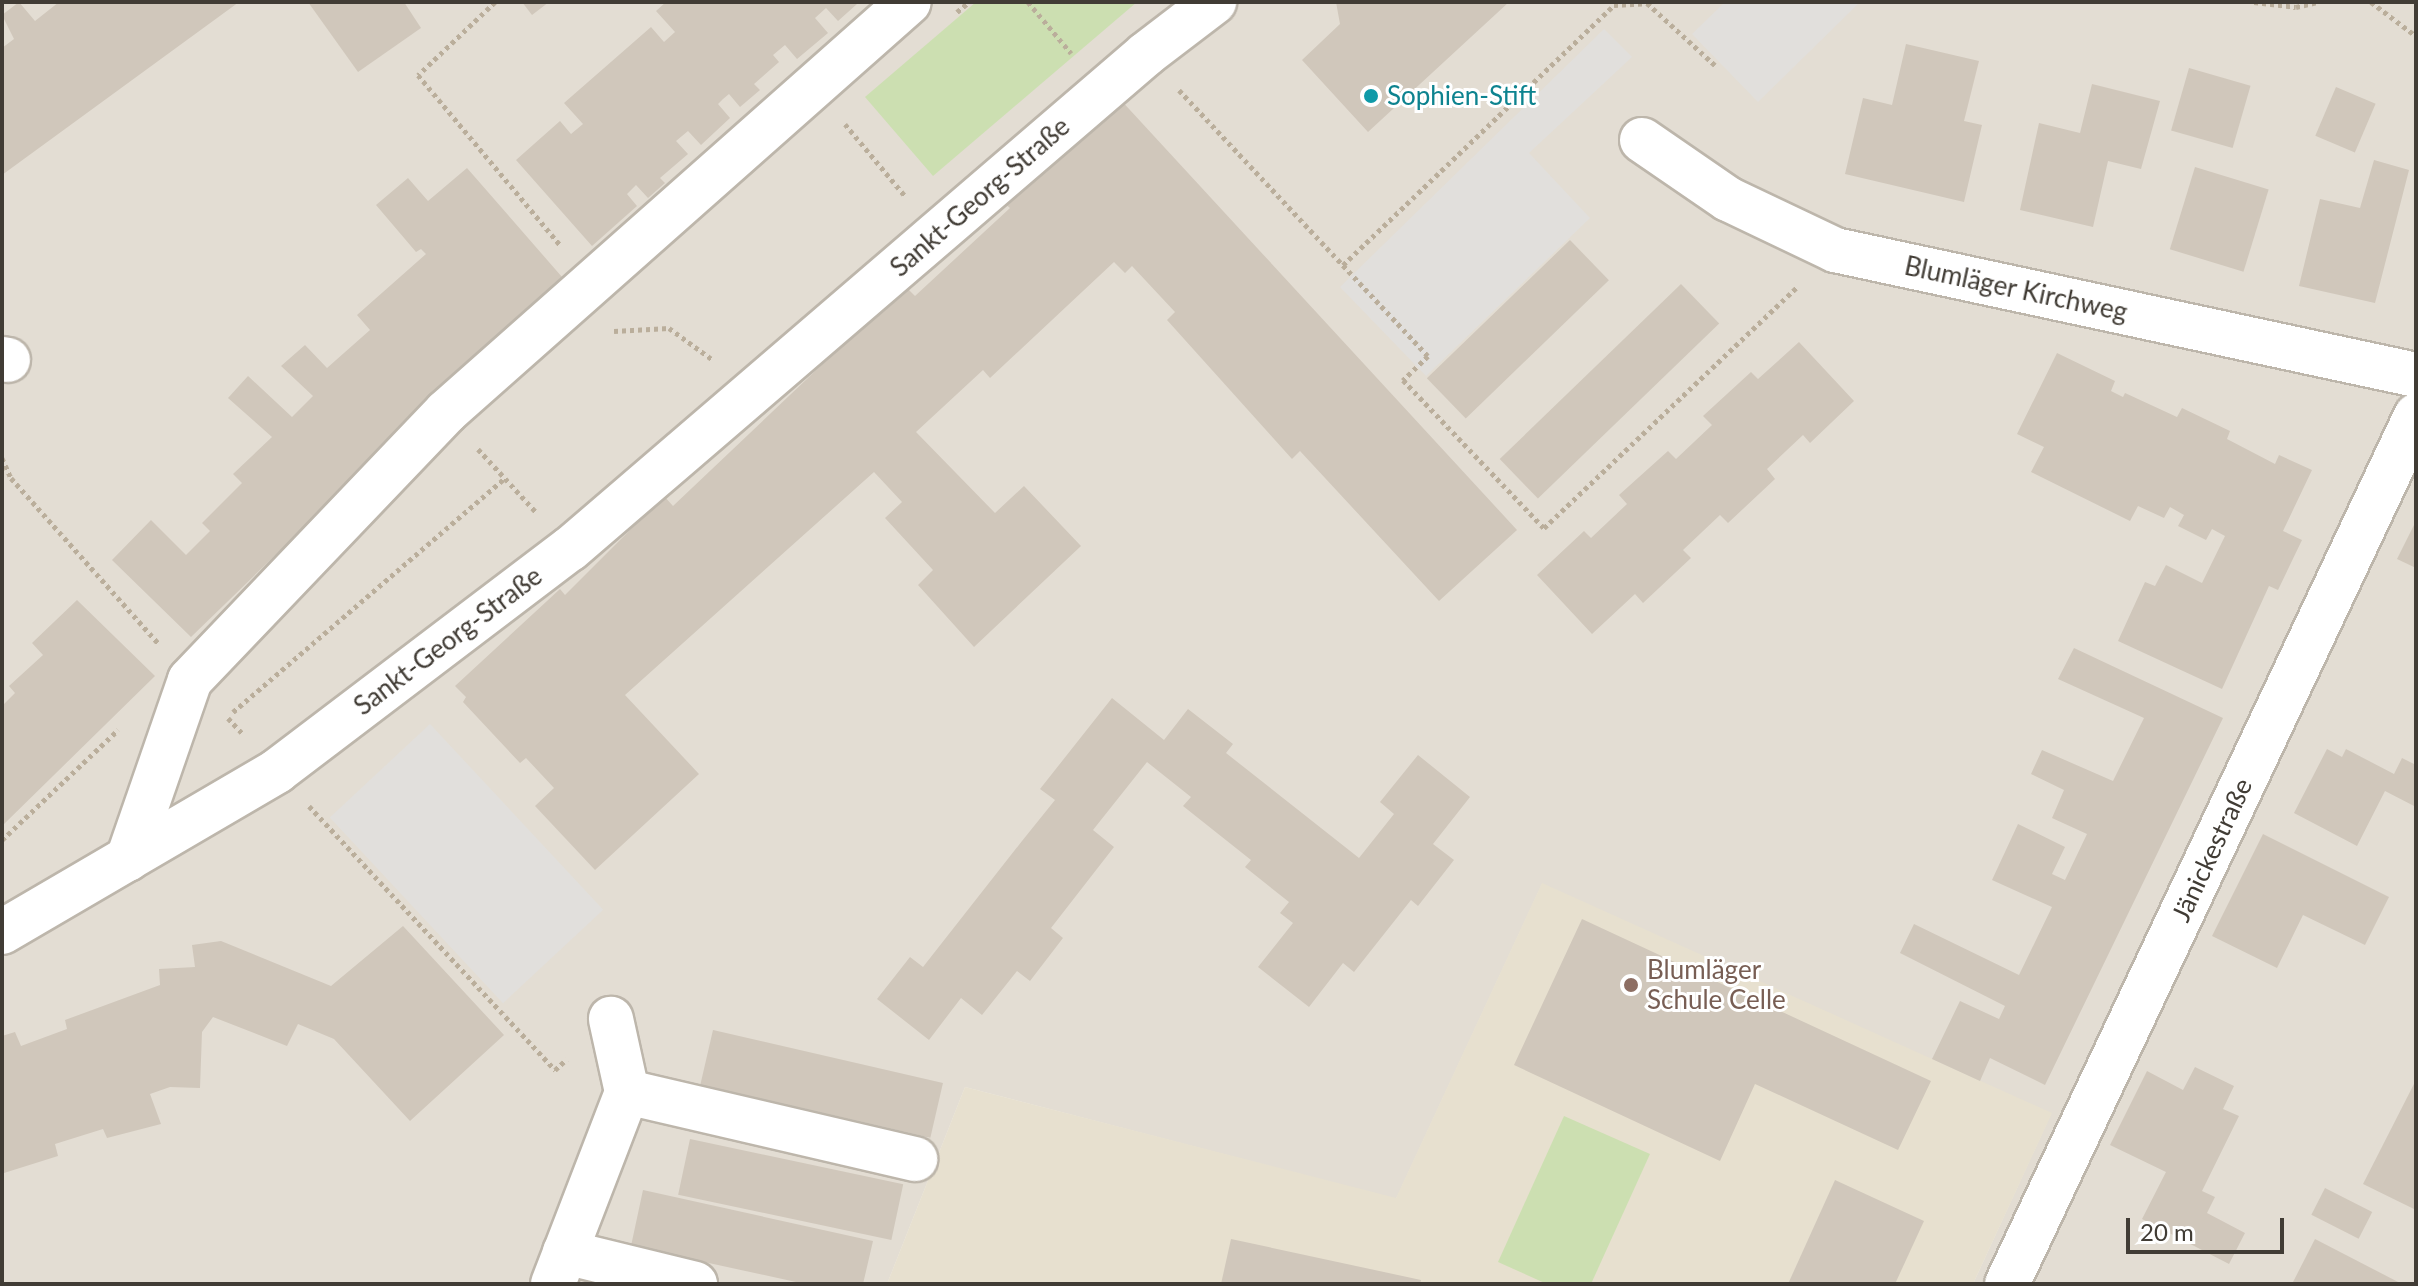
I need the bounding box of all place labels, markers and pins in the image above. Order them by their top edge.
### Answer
place label: Sophien-Stift [1387,80,1536,112]
marker: Sophien-Stift [1362,87,1380,105]
place label: Blumläger Schule Celle [1647,954,1786,1016]
marker: Blumläger Schule Celle [1622,976,1640,994]

